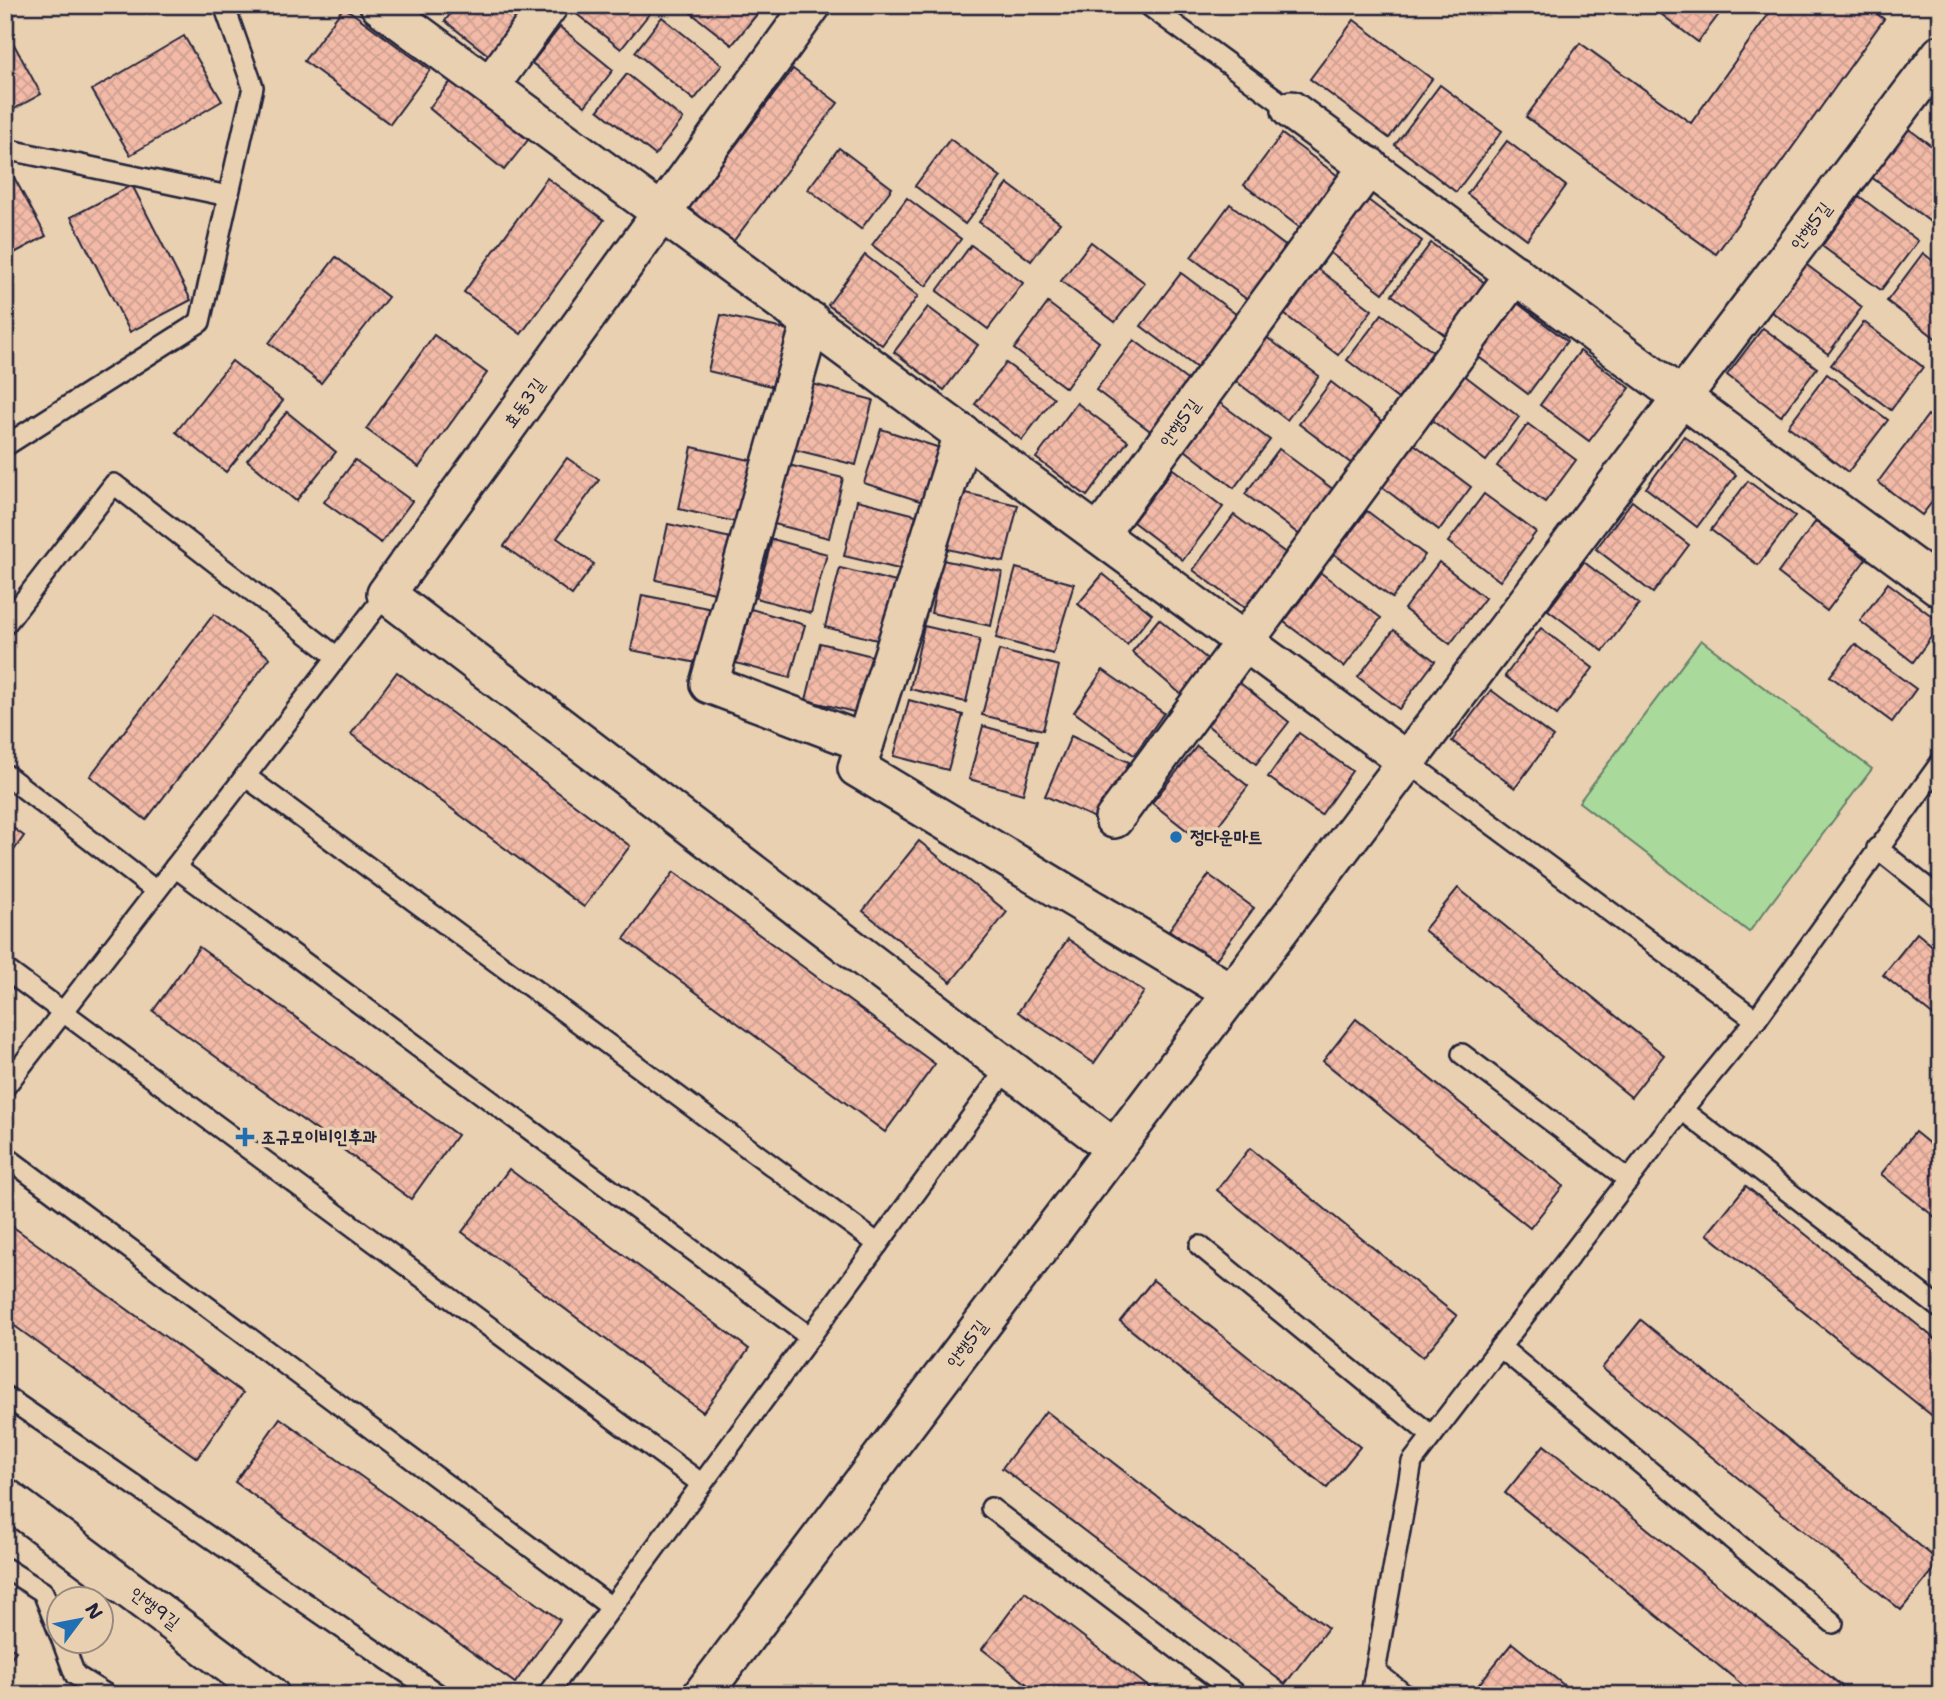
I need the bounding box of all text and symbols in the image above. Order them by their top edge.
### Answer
street label: 안행5길 [1785,197,1837,255]
street label: 효동3길 [498,373,550,433]
street label: 안행5길 [1154,393,1206,452]
place label: 정다운마트 [1190,825,1262,849]
marker: 정다운마트 [1168,829,1184,845]
place label: 조규모이비인후과 [261,1125,377,1149]
marker: 조규모이비인후과 [235,1127,255,1147]
street label: 안행5길 [941,1315,993,1373]
street label: 안행9길 [125,1582,185,1635]
north arrow [46,1584,116,1654]
text: N [79,1598,109,1624]

